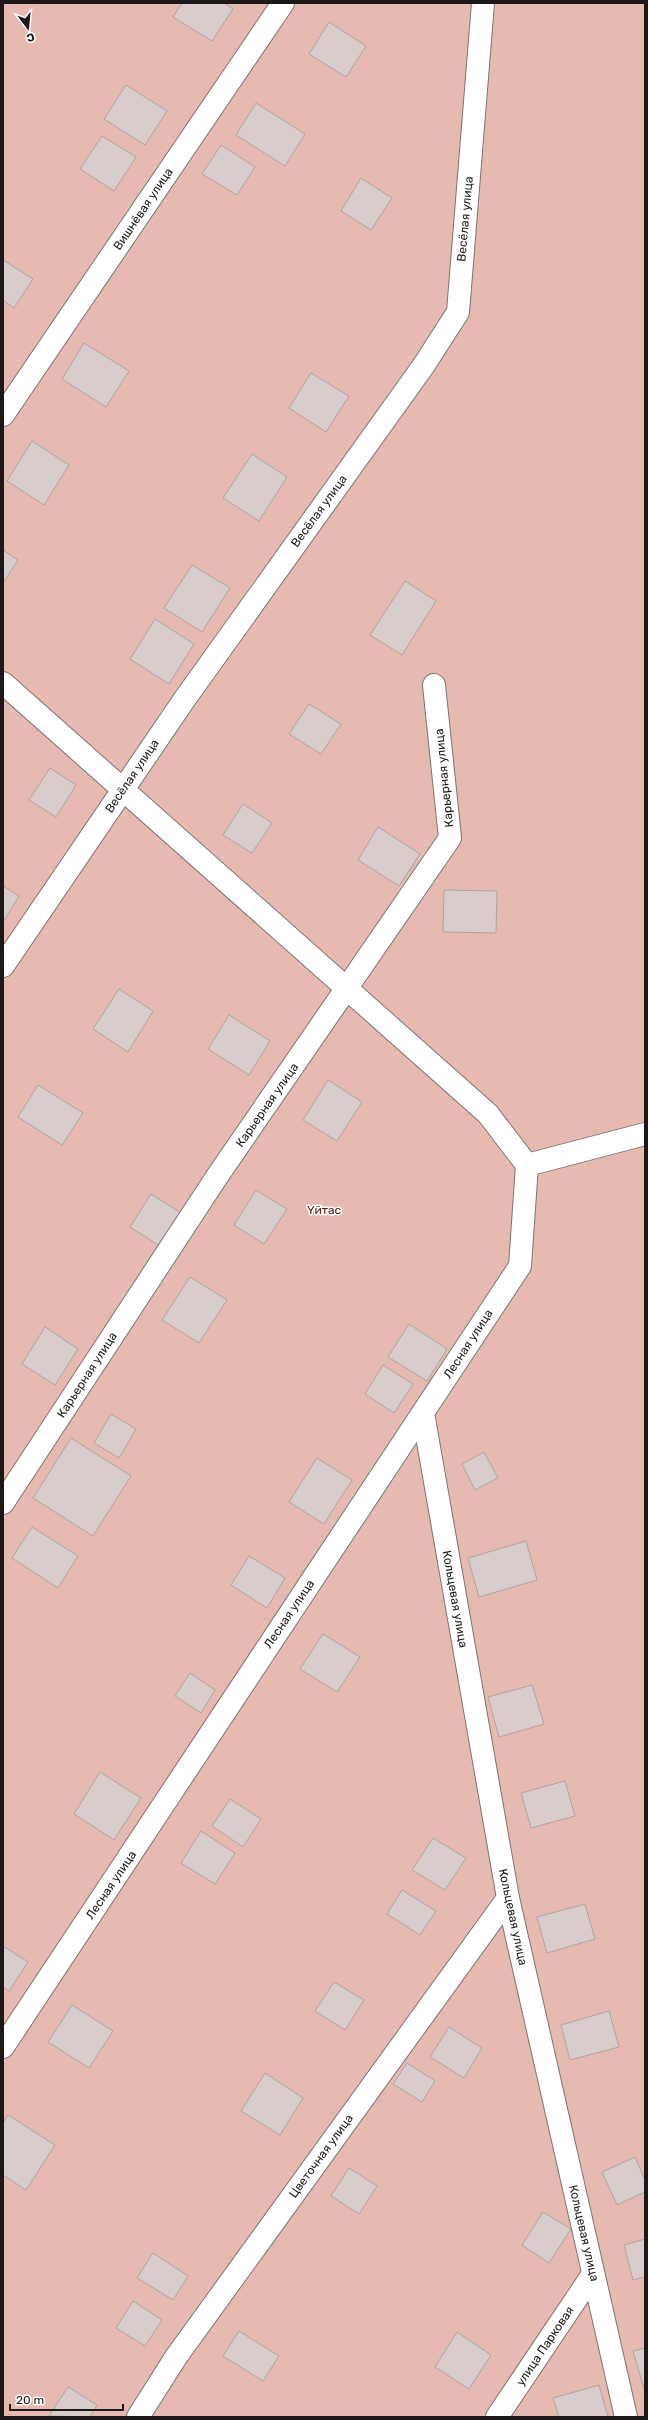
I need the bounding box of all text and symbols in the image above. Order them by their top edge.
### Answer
north arrow [8,8,48,48]
text: С [25,30,36,45]
street label: Вишнёвая улица [110,165,176,253]
street label: Весёлая улица [454,176,476,262]
street label: Весёлая улица [288,472,350,550]
street label: Карьерная улица [432,728,456,828]
street label: Весёлая улица [102,737,162,815]
street label: Карьерная улица [233,1060,301,1150]
park label: Үйтас [307,1203,341,1217]
street label: Лесная улица [440,1307,496,1381]
street label: Карьерная улица [54,1330,120,1420]
street label: Кольцевая улица [440,1549,470,1649]
street label: Лесная улица [261,1577,317,1651]
street label: Лесная улица [83,1848,139,1922]
street label: Кольцевая улица [496,1867,530,1967]
street label: Цветочная улица [286,2112,356,2200]
street label: Кольцевая улица [566,2183,602,2283]
street label: улица Парковая [513,2304,577,2388]
scale bar [10,2386,123,2412]
text: 20 m [16,2393,44,2407]

